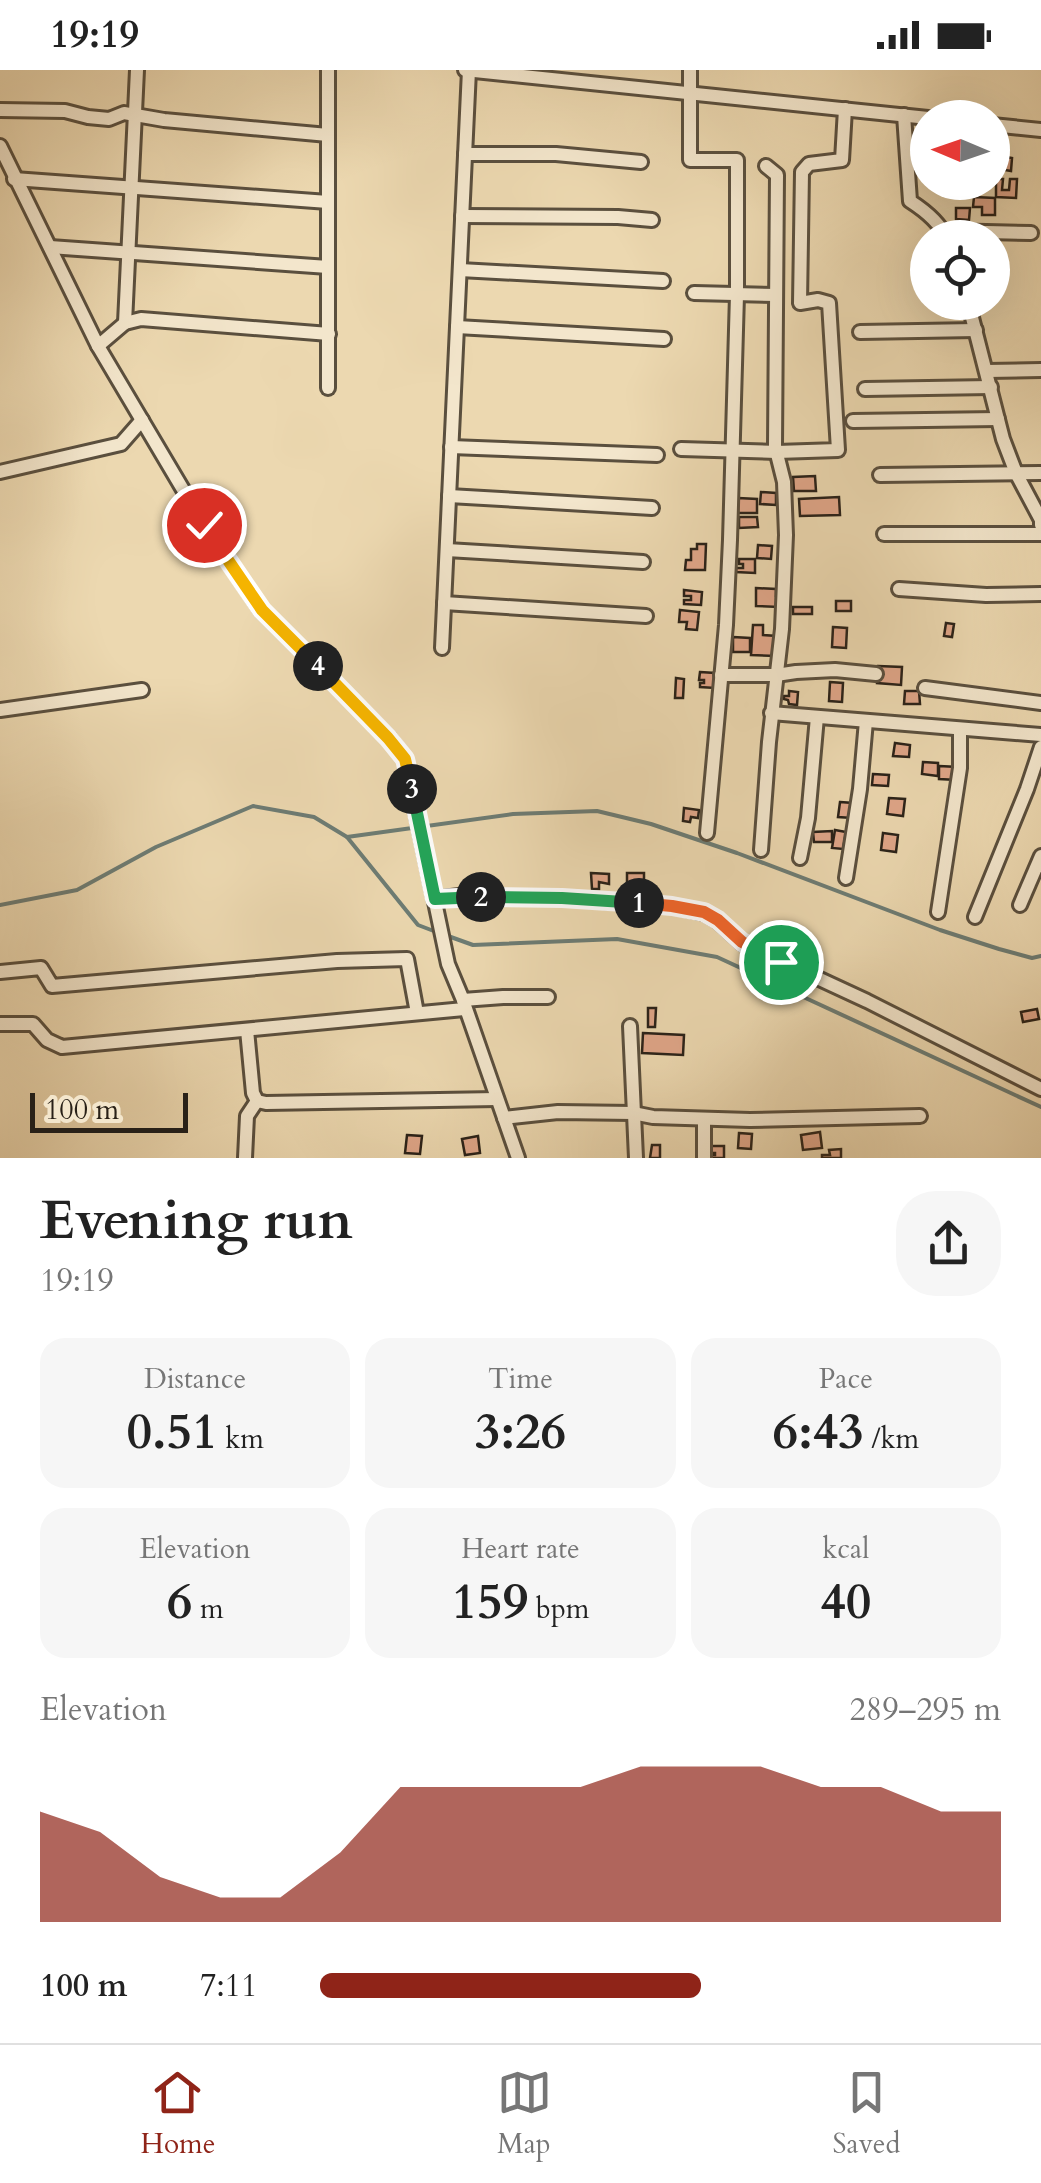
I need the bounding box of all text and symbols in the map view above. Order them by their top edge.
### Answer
text: 19:19 [50,9,139,61]
north arrow [910,100,1010,200]
map controls [910,100,1010,320]
button: locate [910,220,1010,320]
pin [162,483,247,568]
icon: check [177,498,232,553]
pin: 4 [293,641,343,691]
text: 4 [311,647,325,685]
pin: 3 [387,764,437,814]
text: 3 [405,770,419,808]
pin: 2 [456,872,506,922]
text: 2 [474,878,488,916]
pin: 1 [614,878,664,928]
text: 1 [632,884,646,922]
pin [739,920,824,1005]
icon: arrive [754,935,809,990]
scale bar [30,1088,188,1132]
text: 100 m [45,1091,119,1129]
text: Evening run [40,1184,353,1258]
button: share [896,1191,1001,1296]
text: 19:19 [40,1259,114,1303]
text: Distance [144,1360,246,1398]
text: Time [488,1360,553,1398]
text: Pace [819,1360,873,1398]
text: 0.51 [126,1398,218,1466]
text: 3:26 [475,1398,566,1466]
text: 6:43 [773,1398,864,1466]
text: km [218,1420,264,1458]
text: /km [864,1420,919,1458]
text: Elevation [140,1530,251,1568]
text: Heart rate [461,1530,580,1568]
text: kcal [822,1530,869,1568]
text: 6 [167,1568,192,1636]
text: 159 [452,1568,528,1636]
text: 40 [820,1568,871,1636]
text: m [192,1590,224,1628]
text: bpm [528,1590,589,1628]
text: Elevation [40,1688,167,1732]
text: 289–295 m [849,1688,1001,1732]
text: 100 m [40,1964,127,2008]
text: 7:11 [200,1964,257,2008]
tab: Home [141,2065,215,2163]
tab: Map [497,2065,552,2163]
tab: Saved [833,2065,900,2163]

